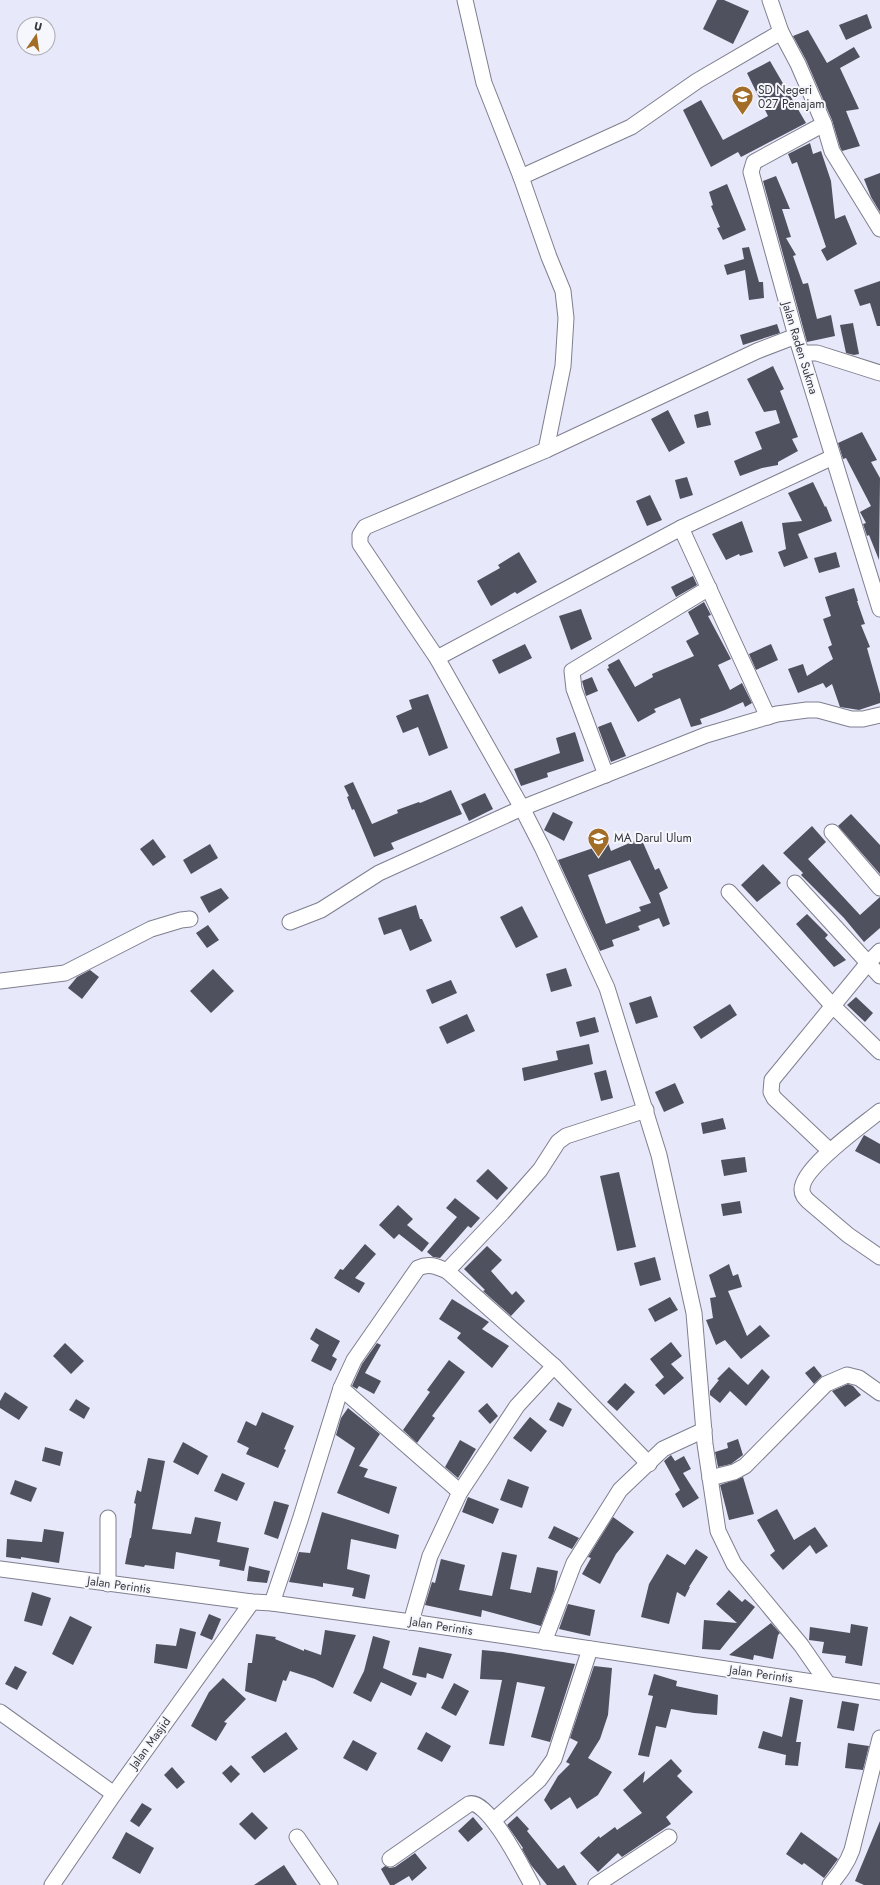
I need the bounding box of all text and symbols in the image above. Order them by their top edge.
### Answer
north arrow [16,16,56,56]
text: U [33,18,44,35]
place label: SD Negeri 027 Penajam [758,81,825,113]
school or university icon: SD Negeri 027 Penajam [730,84,756,117]
street label: Jalan Raden Sukma [777,298,823,397]
school or university icon: MA Darul Ulum [585,825,611,858]
place label: MA Darul Ulum [614,829,692,847]
street label: Jalan Perintis [84,1571,152,1598]
street label: Jalan Perintis [406,1612,474,1640]
street label: Jalan Perintis [726,1660,794,1687]
street label: Jalan Masjid [124,1713,175,1774]

